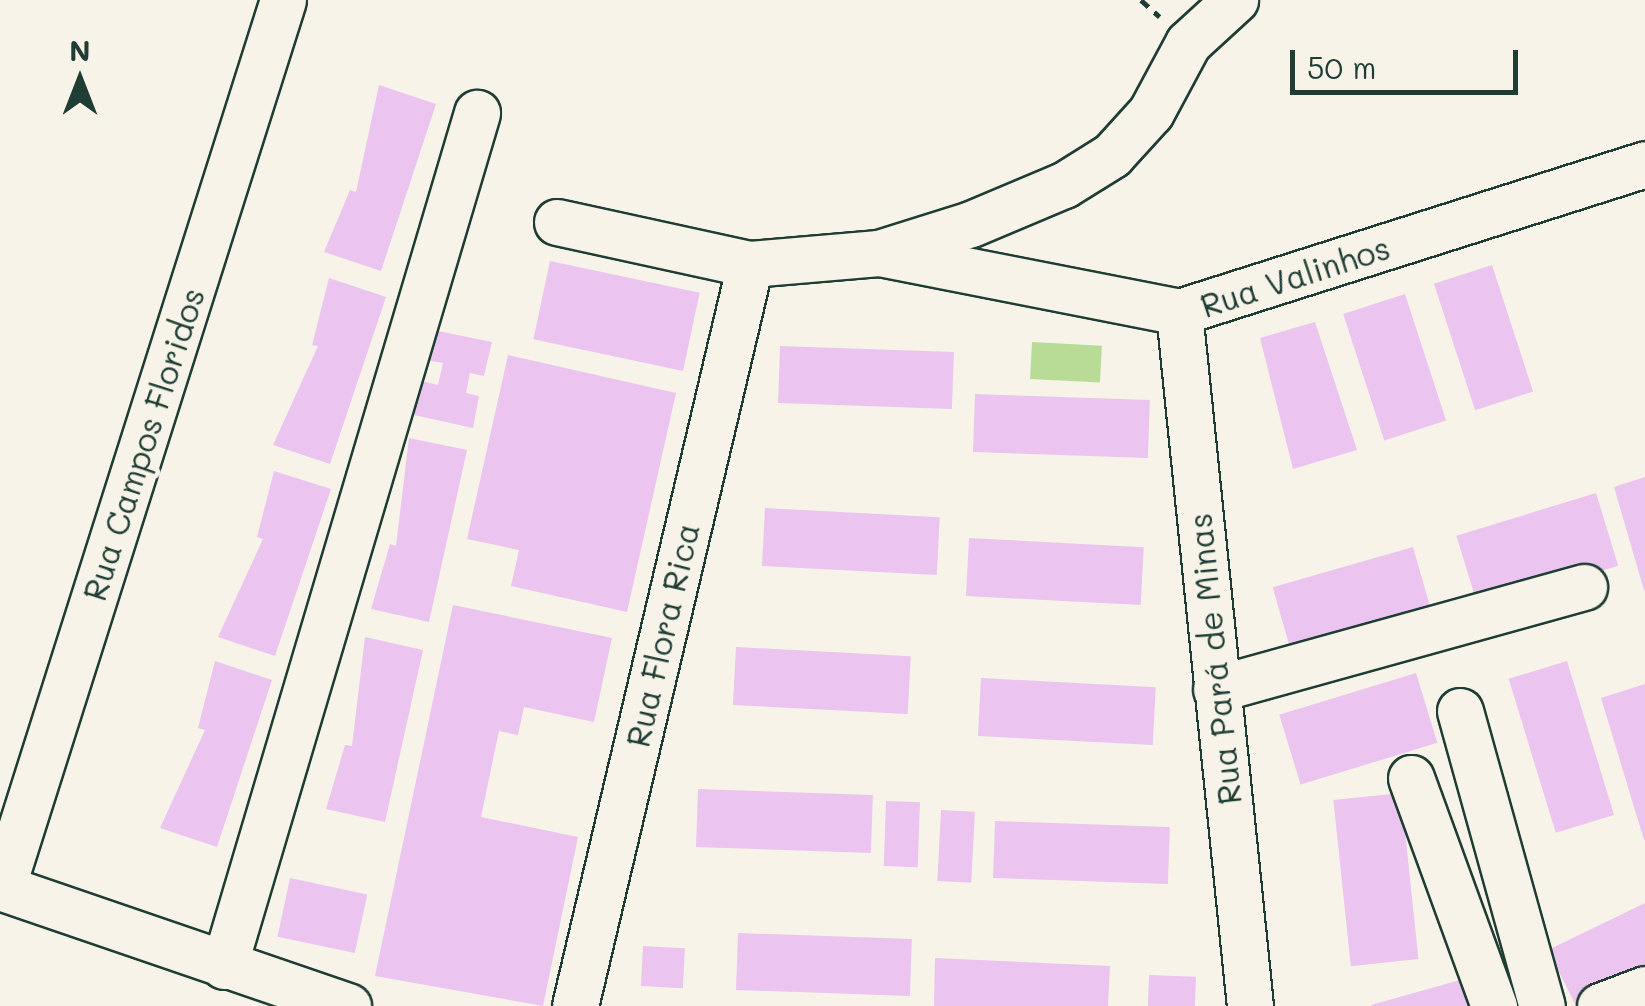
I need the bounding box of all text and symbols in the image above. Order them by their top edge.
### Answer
north arrow [30,30,130,130]
scale bar [1295,30,1522,92]
text: N [69,32,91,68]
text: 50 m [1307,47,1377,87]
street label: Rua Valinhos [1195,227,1395,325]
street label: Rua Campos Floridos [74,283,212,605]
street label: Rua Pará de Minas [1180,511,1248,807]
street label: Rua Flora Rica [618,519,706,751]

